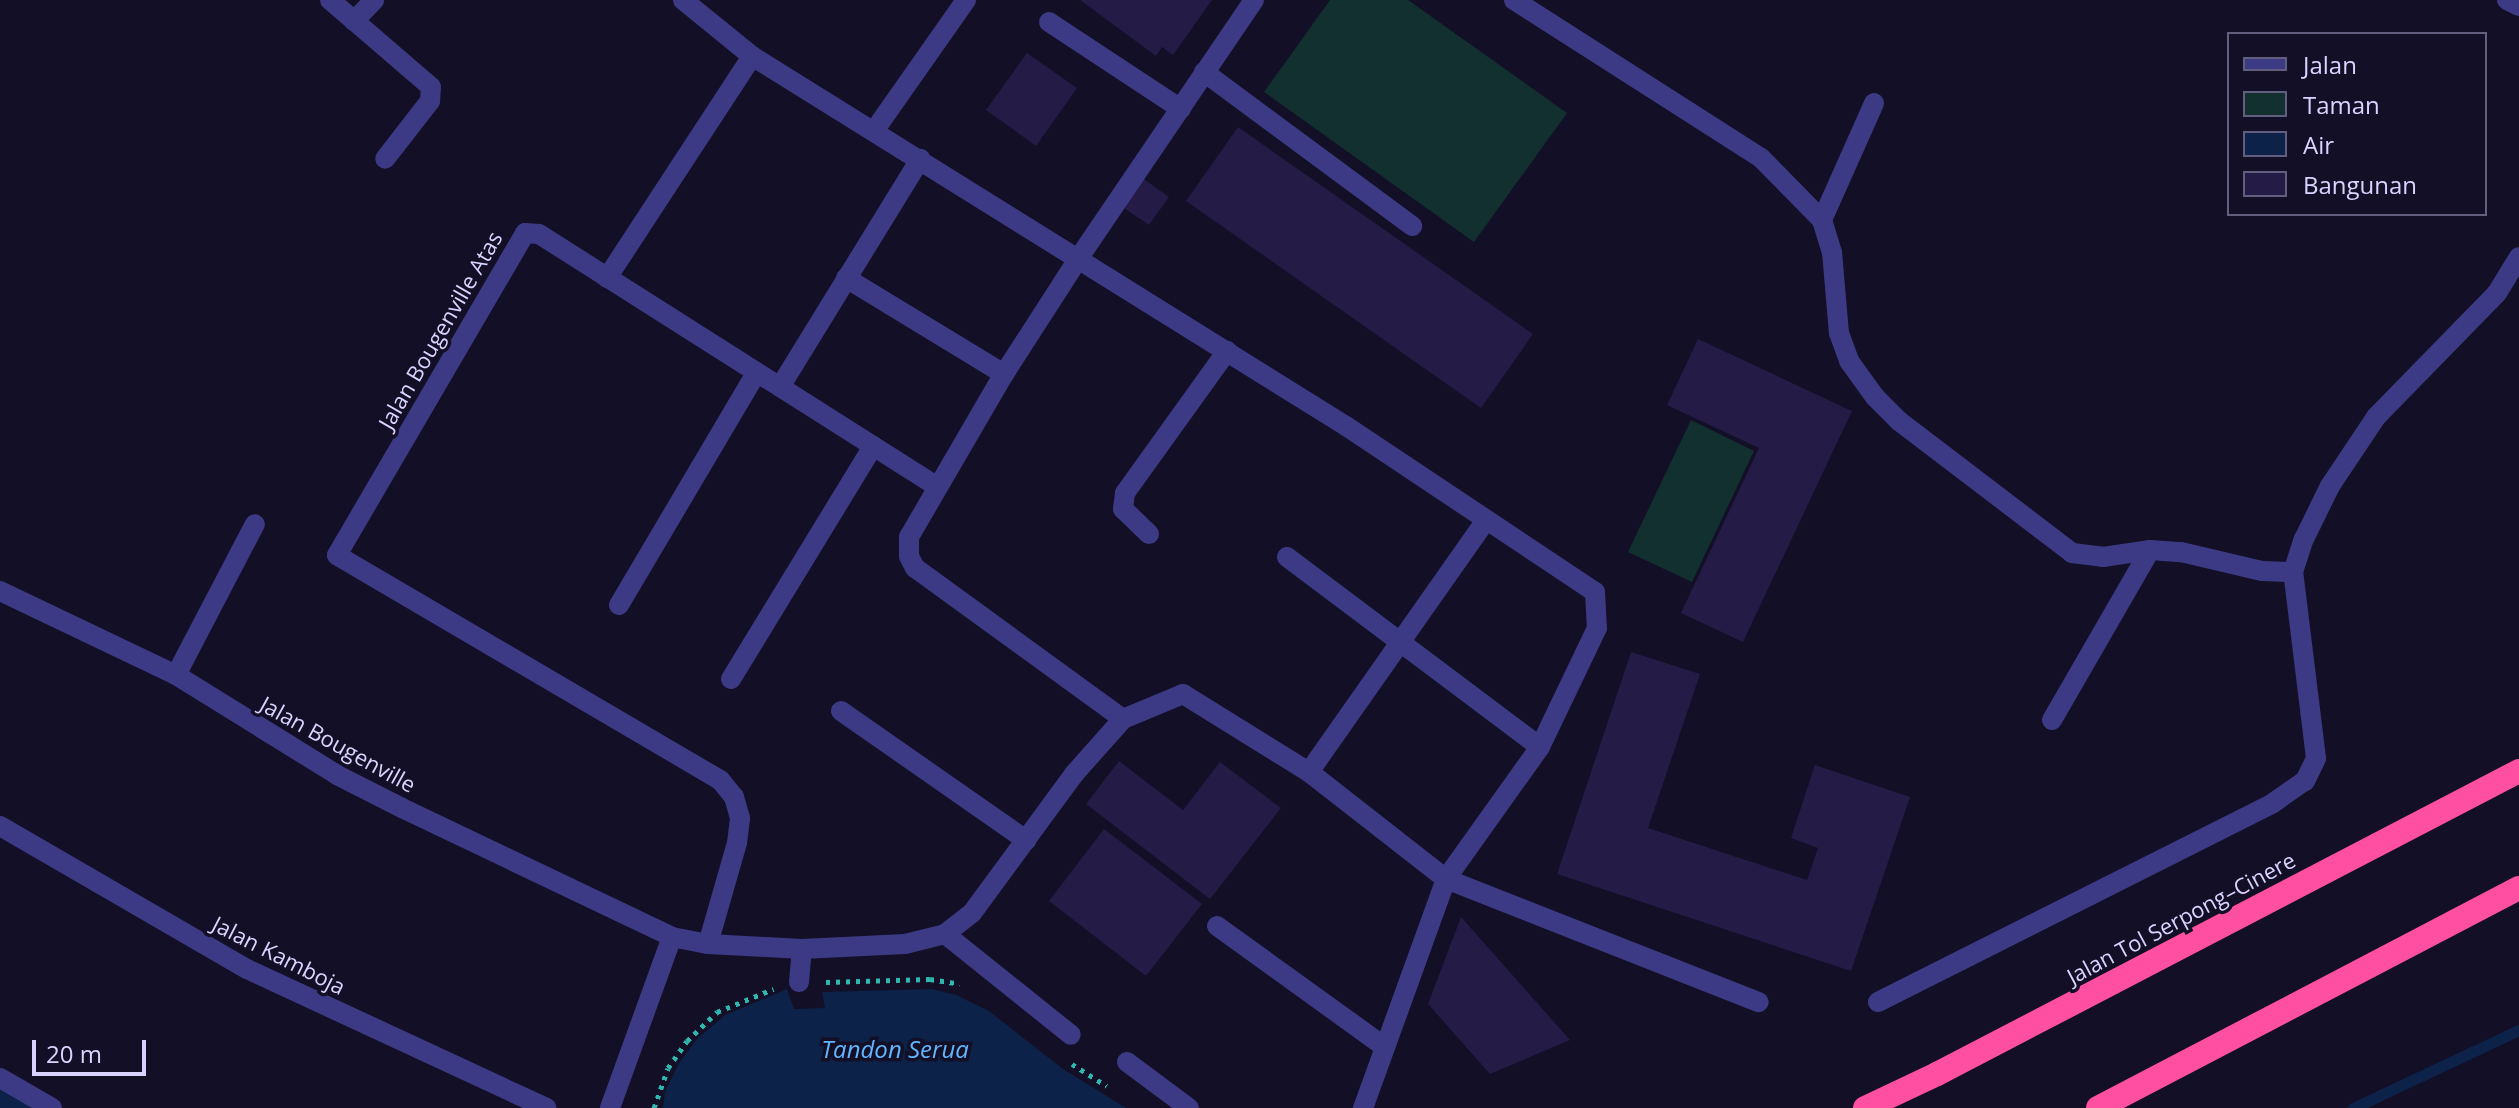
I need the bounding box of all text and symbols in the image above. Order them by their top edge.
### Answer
legend [2227,32,2487,216]
text: Jalan [2303,48,2357,81]
text: Taman [2303,88,2380,121]
text: Air [2303,128,2334,161]
text: Bangunan [2303,168,2417,201]
street label: Jalan Bougenville Atas [373,226,507,434]
street label: Jalan Bougenville [256,690,420,798]
street label: Jalan Tol Serpong–Cinere [2062,847,2300,989]
street label: Jalan Kamboja [208,910,350,1000]
scale bar [36,1024,150,1074]
water label: Tandon Serua [821,1035,969,1063]
text: 20 m [46,1037,102,1070]

